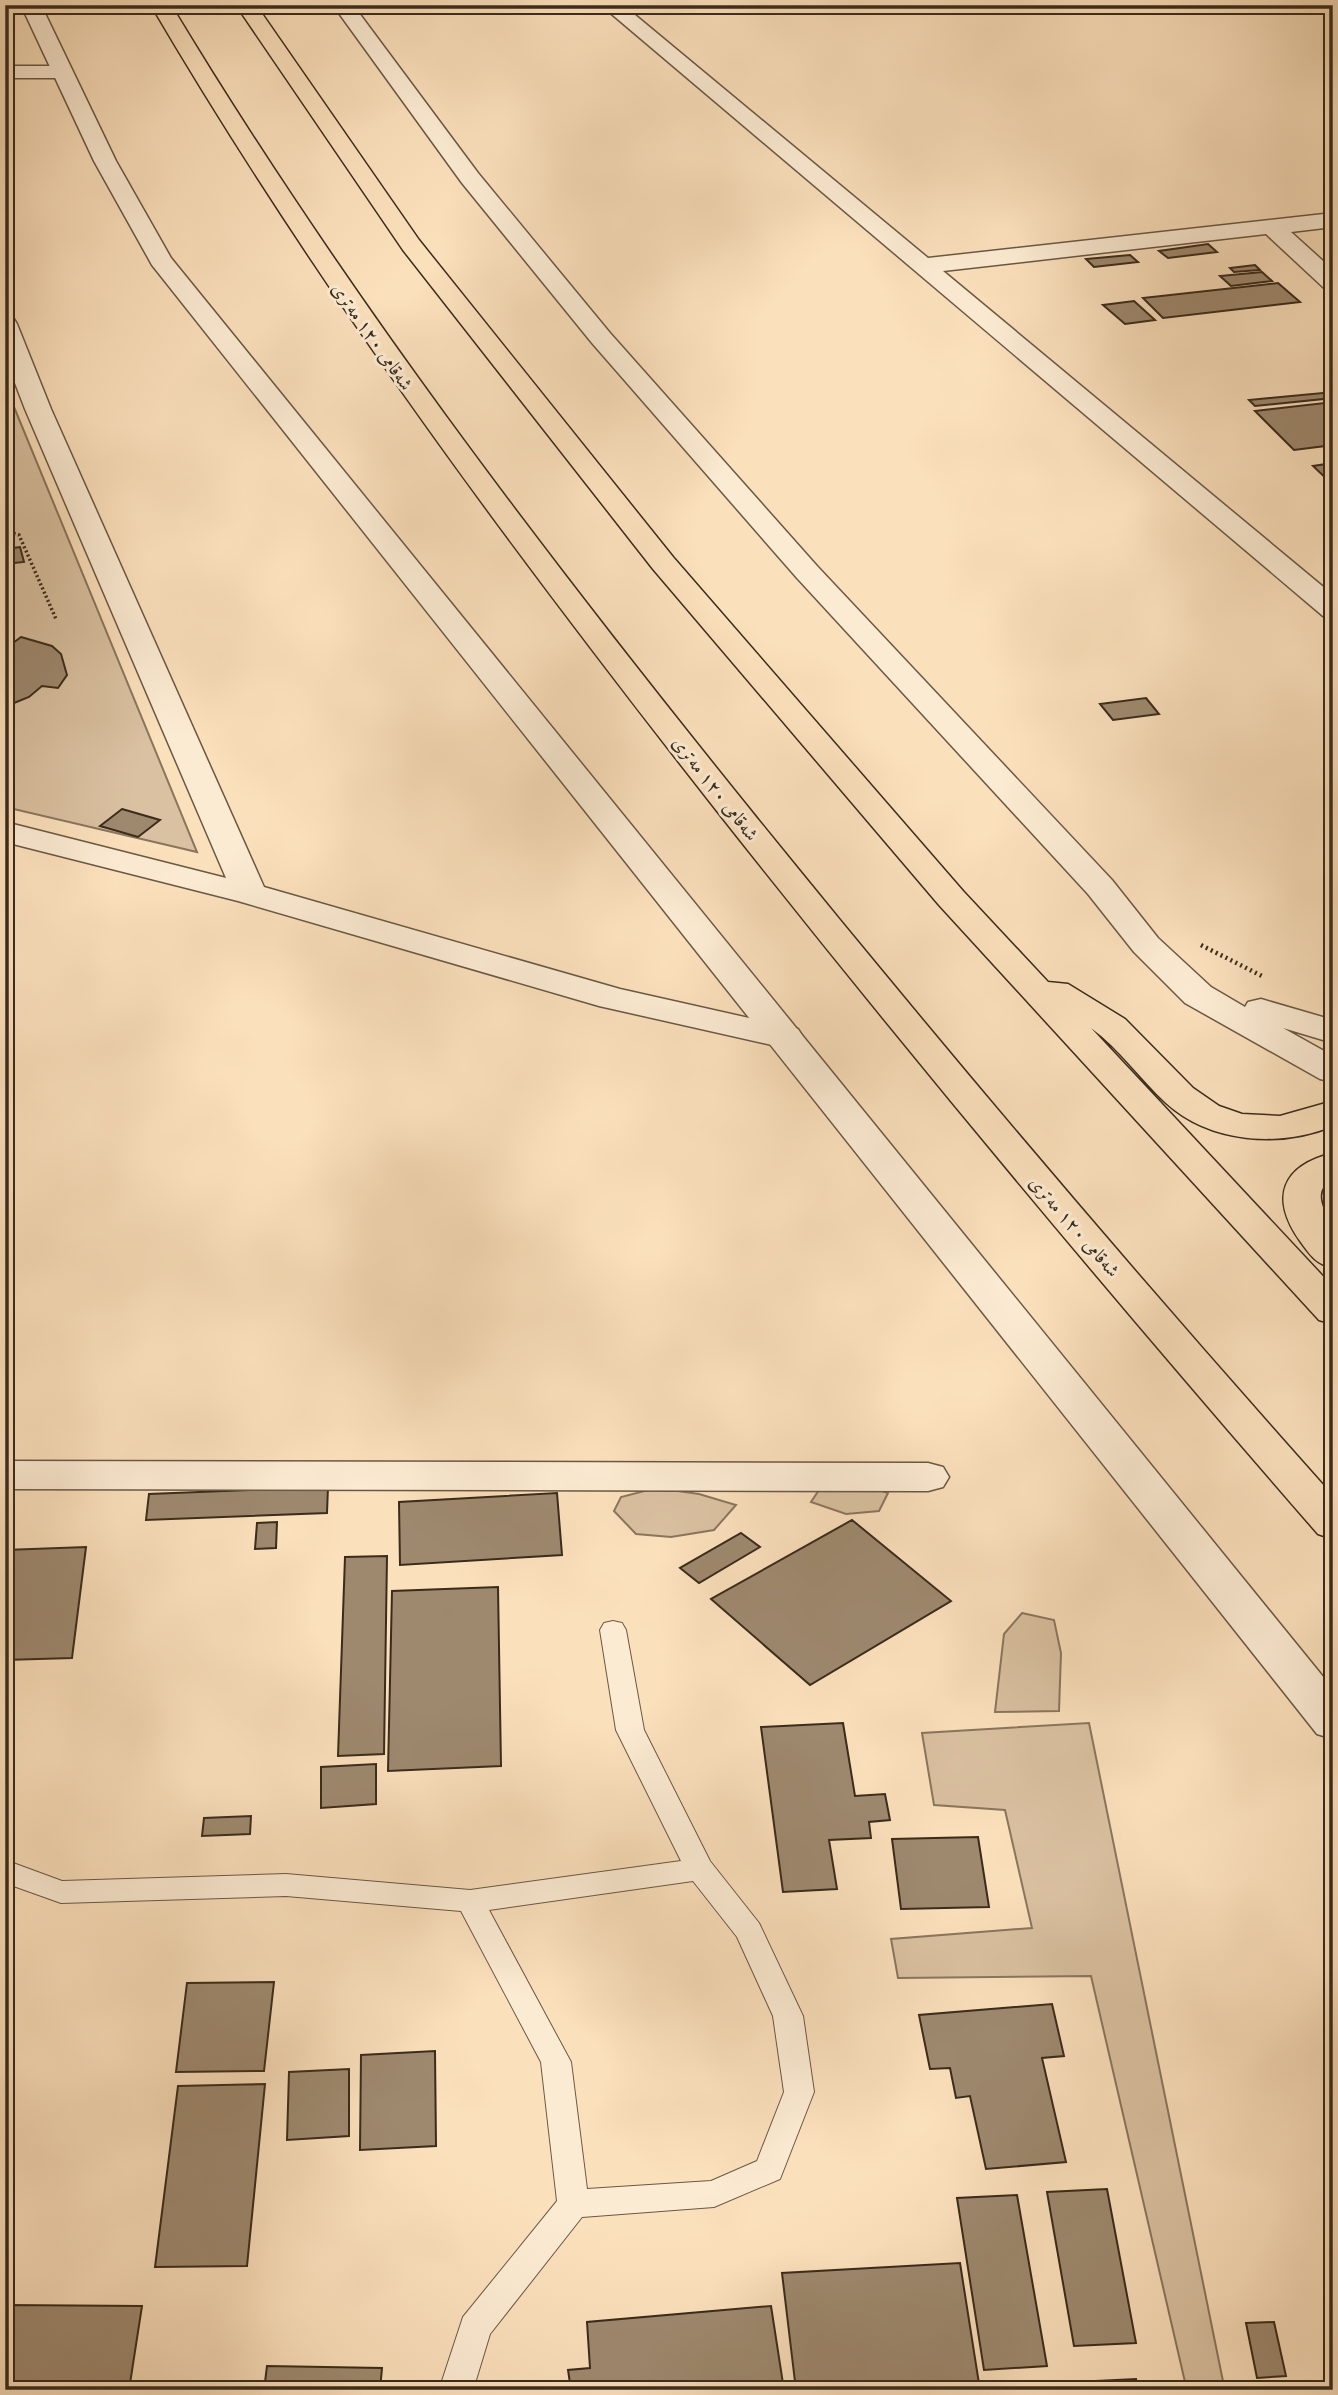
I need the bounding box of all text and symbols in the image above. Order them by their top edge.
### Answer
street label: شەقامی ١٢٠ مەتری [327,278,417,395]
street label: شەقامی ١٢٠ مەتری [668,732,763,845]
street label: شەقامی ١٢٠ مەتری [1024,1172,1124,1282]

